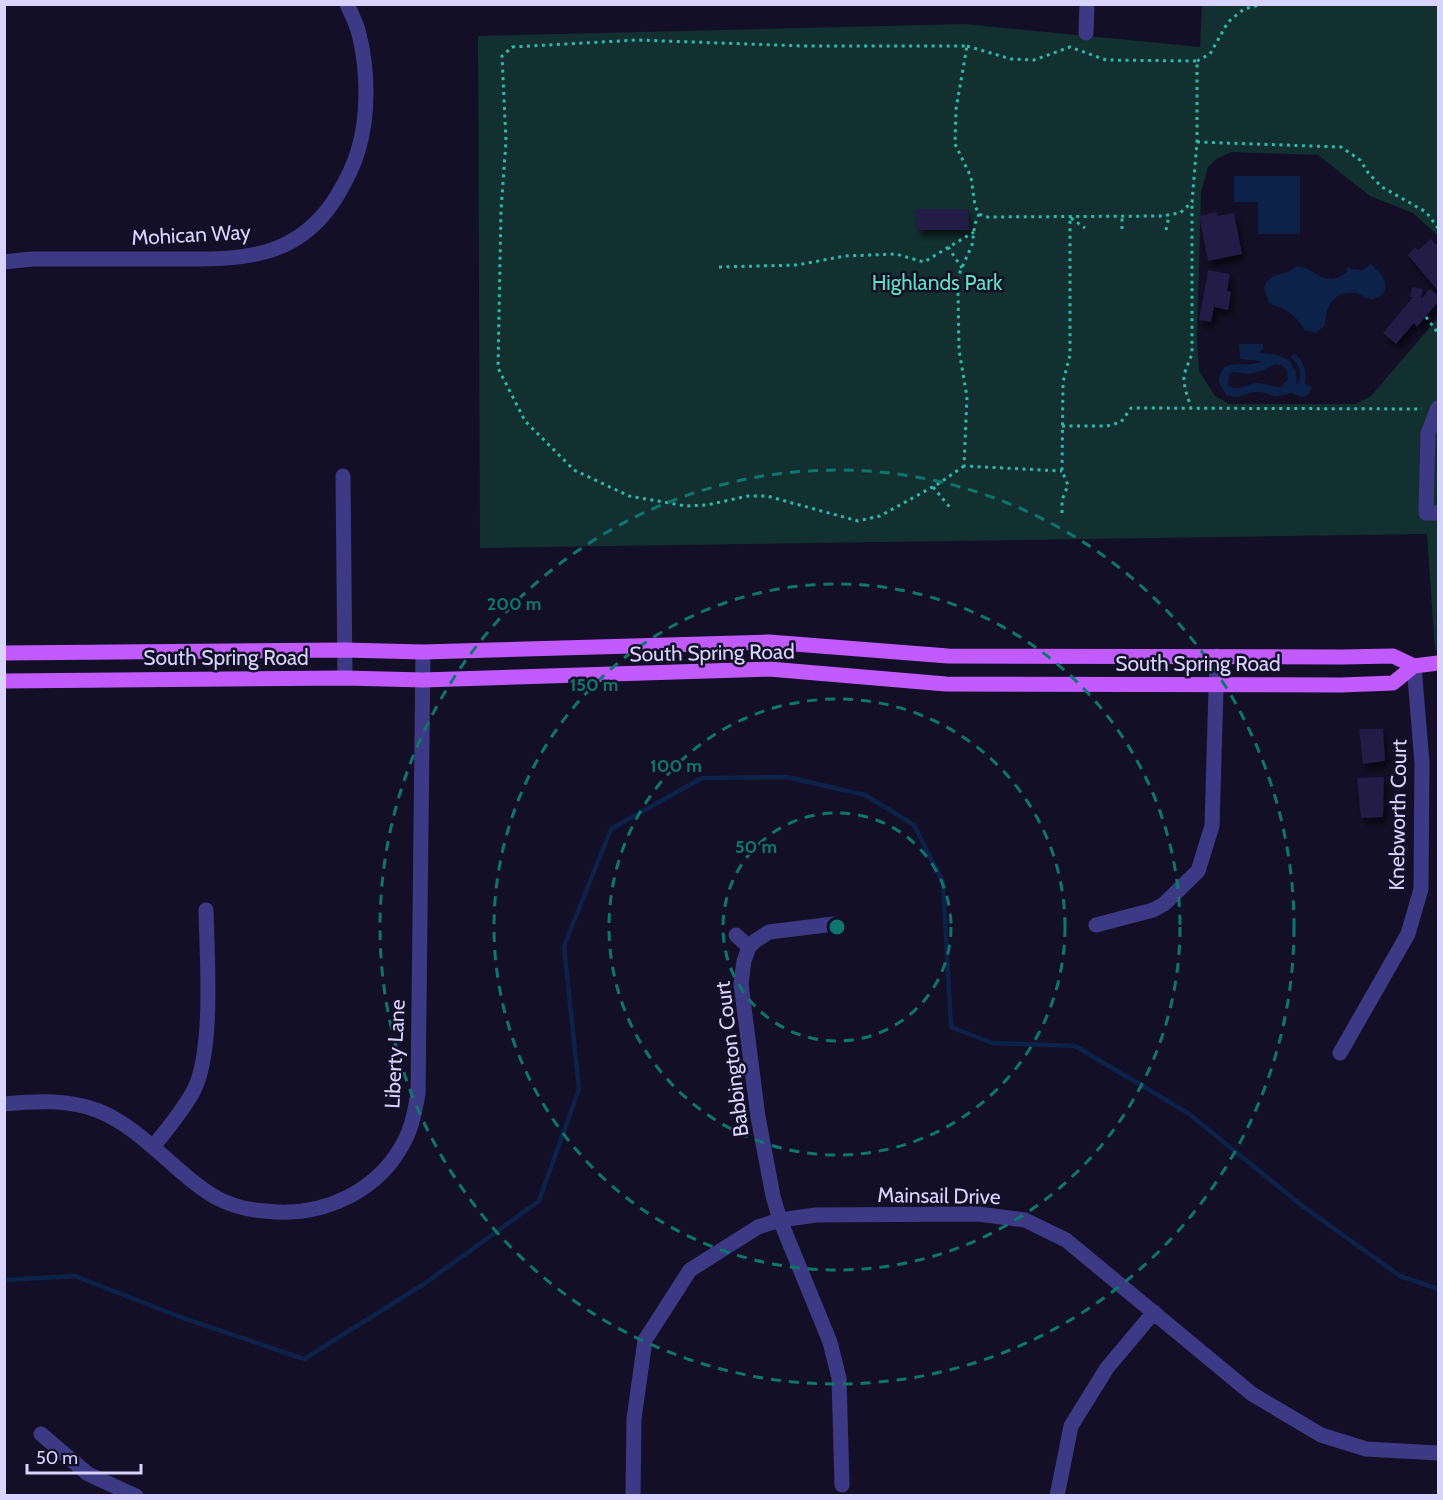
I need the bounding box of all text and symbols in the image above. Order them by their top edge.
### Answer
street label: Mohican Way [131,219,252,250]
park label: Highlands Park [872,270,1003,295]
text: 200 m [487,593,541,615]
street label: South Spring Road [629,639,795,666]
street label: South Spring Road [143,645,309,670]
street label: South Spring Road [1115,651,1281,676]
text: 150 m [570,674,618,696]
street label: Knebworth Court [1384,739,1411,891]
text: 100 m [650,755,702,777]
text: 50 m [735,836,777,858]
centre of rings [827,917,847,937]
street label: Babbington Court [710,980,753,1138]
street label: Liberty Lane [379,998,410,1109]
street label: Mainsail Drive [877,1182,1001,1209]
scale bar [27,1437,141,1475]
text: 50 m [36,1447,78,1469]

